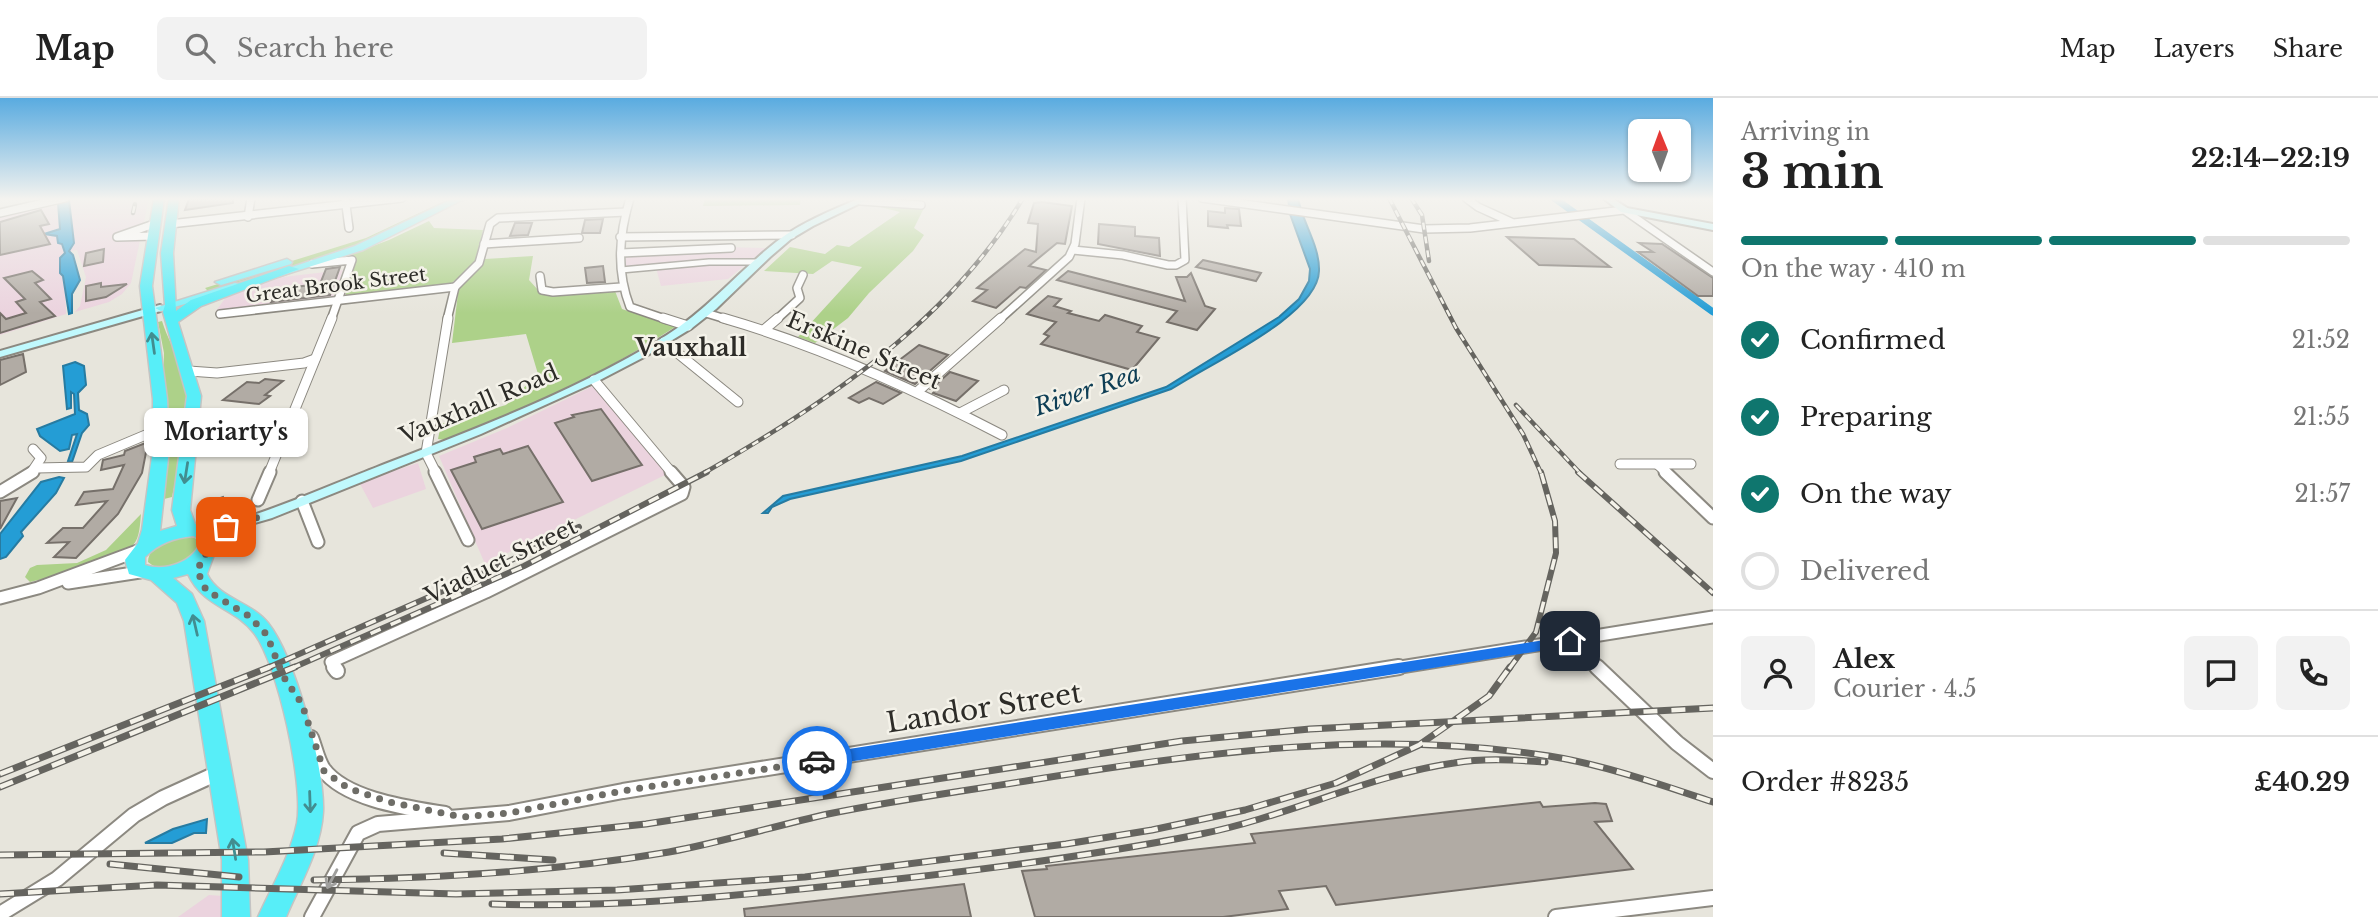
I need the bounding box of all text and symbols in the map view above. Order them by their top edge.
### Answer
search box [157,17,647,80]
text: Map [35,28,115,69]
icon: search [181,29,219,67]
text: Search here [237,32,394,64]
text: Map [2060,34,2116,63]
text: Layers [2154,34,2235,63]
text: Share [2273,34,2343,63]
text: Arriving in [1741,118,1870,146]
north arrow [1628,119,1690,182]
map controls [1628,119,1691,182]
text: 22:14–22:19 [2191,142,2350,174]
text: 3 min [1741,143,1883,200]
text: On the way · 410 m [1741,255,1966,283]
street label: Great Brook Street [244,262,428,307]
street label: Erskine Street [783,305,946,395]
icon: check [1741,321,1779,359]
text: Confirmed [1800,324,1945,356]
text: 21:52 [2292,326,2350,354]
one-way arrow [147,332,160,354]
district label: Vauxhall [634,333,747,362]
street label: Vauxhall Road [395,358,562,450]
water label: River Rea [1029,358,1144,422]
icon: check [1741,398,1779,436]
text: Preparing [1800,401,1932,433]
text: 21:55 [2293,403,2350,431]
callout: Moriarty's [144,408,308,457]
text: Moriarty's [164,418,288,446]
one-way arrow [179,461,192,484]
icon: check [1741,475,1779,513]
text: On the way [1800,478,1952,510]
text: 21:57 [2294,480,2350,508]
pin [196,497,256,557]
icon: bag [207,508,245,546]
street label: Viaduct Street [419,512,582,610]
text: Delivered [1800,555,1930,587]
pin [1540,611,1600,671]
one-way arrow [187,614,201,637]
icon: home [1551,622,1589,660]
button: person [1741,636,1815,710]
button: chat [2184,636,2258,710]
button: phone [2276,636,2350,710]
text: Alex [1833,643,1895,675]
street label: Landor Street [884,675,1085,741]
text: Courier · 4.5 [1833,675,1977,703]
courier [782,726,852,796]
icon: car [798,742,836,780]
text: Order #8235 [1741,766,1909,798]
text: £40.29 [2254,766,2350,798]
one-way arrow [303,791,317,814]
one-way arrow [227,838,240,861]
one-way arrow [325,868,339,888]

